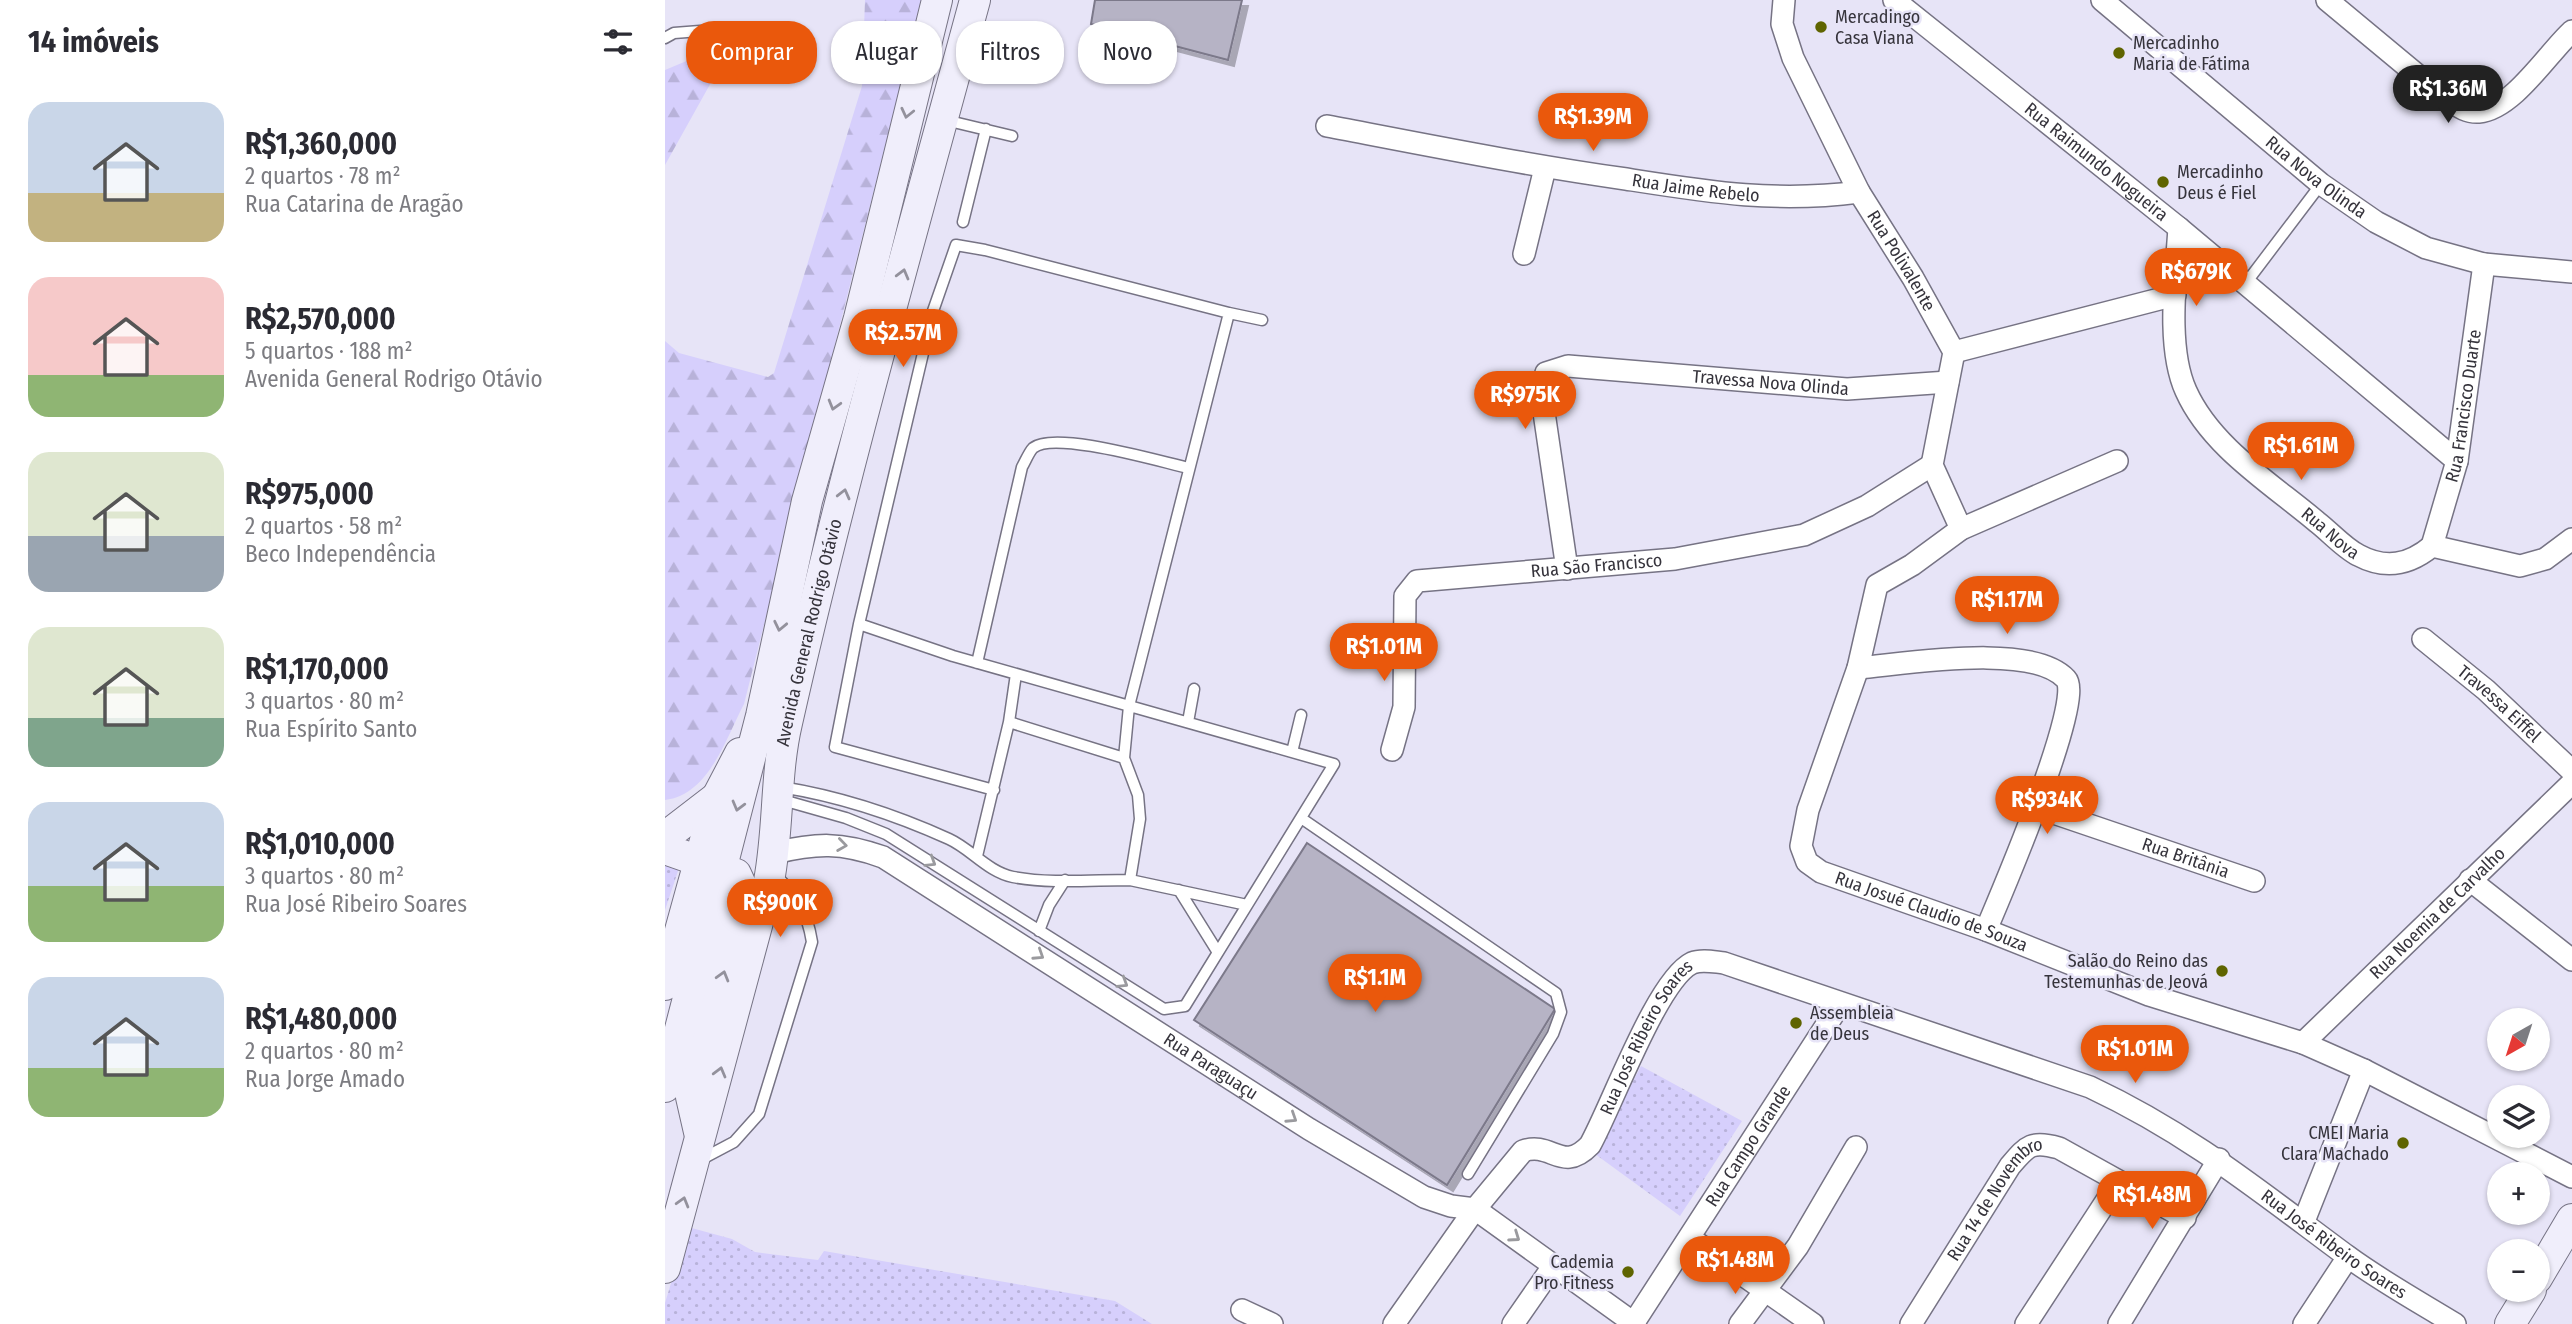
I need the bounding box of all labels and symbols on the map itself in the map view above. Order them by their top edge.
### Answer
place label: Mercadingo Casa Viana [1835,6,1920,49]
marker: Mercadingo Casa Viana [1813,19,1829,35]
place label: Mercadinho Maria de Fátima [2133,32,2250,75]
marker: Mercadinho Maria de Fátima [2111,45,2127,61]
pin: R$1.36M [2383,66,2513,125]
pin: R$1.39M [1528,94,1658,153]
street label: Rua Raimundo Nogueira [2020,98,2173,226]
one-way arrow [901,107,915,119]
street label: Rua Nova Olinda [2261,131,2371,223]
place label: Mercadinho Deus é Fiel [2177,161,2263,204]
street label: Rua Jaime Rebelo [1630,169,1760,207]
marker: Mercadinho Deus é Fiel [2155,174,2171,190]
street label: Rua Polivalente [1862,206,1940,315]
pin: R$679K [2139,248,2253,308]
one-way arrow [895,268,909,280]
pin: R$2.57M [838,310,968,369]
street label: Rua Francisco Duarte [2440,328,2486,485]
street label: Travessa Nova Olinda [1692,365,1850,400]
pin: R$975K [1468,372,1582,431]
one-way arrow [828,399,843,411]
pin: R$1.61M [2236,422,2366,482]
one-way arrow [836,488,850,500]
street label: Rua Nova [2297,503,2363,564]
street label: Avenida General Rodrigo Otávio [772,516,847,748]
street label: Rua São Francisco [1530,549,1663,582]
pin: R$1.17M [1942,576,2072,636]
one-way arrow [773,620,788,632]
pin: R$1.01M [1319,624,1449,683]
street label: Travessa Eiffel [2453,660,2546,747]
pin: R$934K [1990,776,2104,836]
one-way arrow [732,800,746,812]
street label: Rua Britânia [2139,833,2232,883]
one-way arrow [836,837,848,852]
street label: Rua Noemia de Carvalho [2365,843,2510,984]
one-way arrow [923,853,936,866]
street label: Rua Josué Claudio de Souza [1832,867,2031,956]
pin: R$900K [723,880,837,939]
one-way arrow [1031,947,1044,959]
place label: Salão do Reino das Testemunhas de Jeová [2044,950,2208,993]
pin: R$1.1M [1318,954,1432,1014]
street label: Rua José Ribeiro Soares [1595,954,1697,1118]
marker: Salão do Reino das Testemunhas de Jeová [2214,963,2230,979]
one-way arrow [715,970,730,982]
one-way arrow [1115,975,1128,988]
place label: Assembleia de Deus [1810,1002,1894,1045]
north arrow [2487,1008,2550,1071]
marker: Assembleia de Deus [1788,1015,1804,1031]
pin: R$1.01M [2070,1026,2200,1085]
street label: Rua Paraguaçu [1160,1028,1262,1105]
one-way arrow [712,1066,726,1078]
street label: Rua Campo Grande [1701,1081,1795,1211]
one-way arrow [1284,1110,1297,1122]
place label: CMEI Maria Clara Machado [2281,1122,2389,1165]
street label: Rua 14 de Novembro [1942,1133,2043,1265]
marker: CMEI Maria Clara Machado [2395,1135,2411,1151]
pin: R$1.48M [2087,1172,2217,1231]
street label: Rua José Ribeiro Soares [2257,1185,2411,1304]
one-way arrow [674,1197,689,1209]
one-way arrow [1507,1229,1520,1241]
pin: R$1.48M [1670,1236,1800,1296]
place label: Cademia Pro Fitness [1534,1251,1614,1294]
marker: Cademia Pro Fitness [1620,1264,1636,1280]

